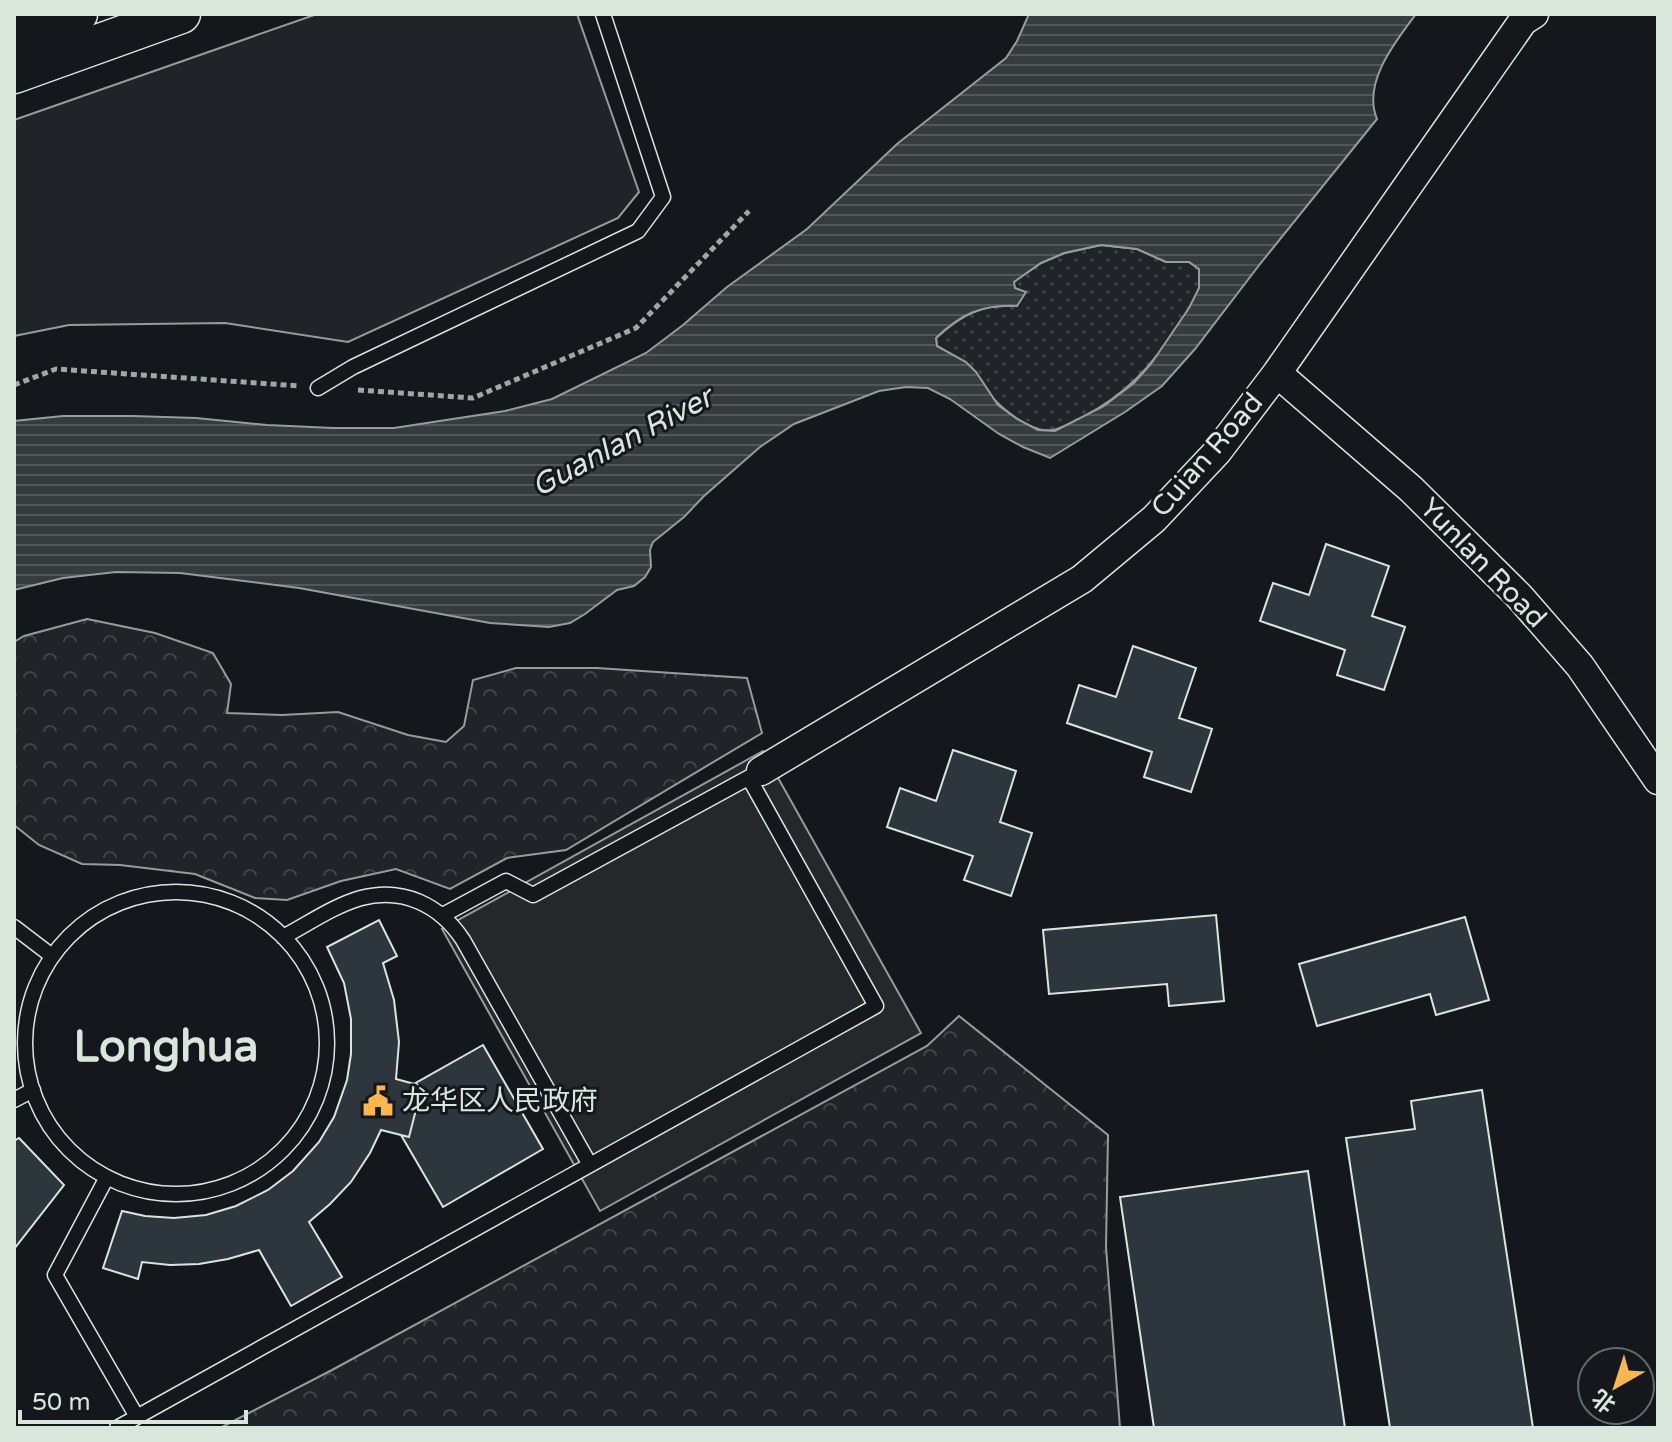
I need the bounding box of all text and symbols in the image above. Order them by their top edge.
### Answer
water label: Guanlan River [525,377,722,505]
street label: Cuian Road [1144,386,1270,524]
street label: Yunlan Road [1413,491,1553,635]
district label: Longhua [74,1021,258,1074]
public building icon: 龙华区人民政府 [361,1084,395,1118]
place label: 龙华区人民政府 [402,1084,598,1118]
north arrow [1576,1346,1656,1426]
scale bar [20,1374,246,1424]
text: 北 [1587,1384,1621,1418]
text: 50 m [32,1388,90,1417]

